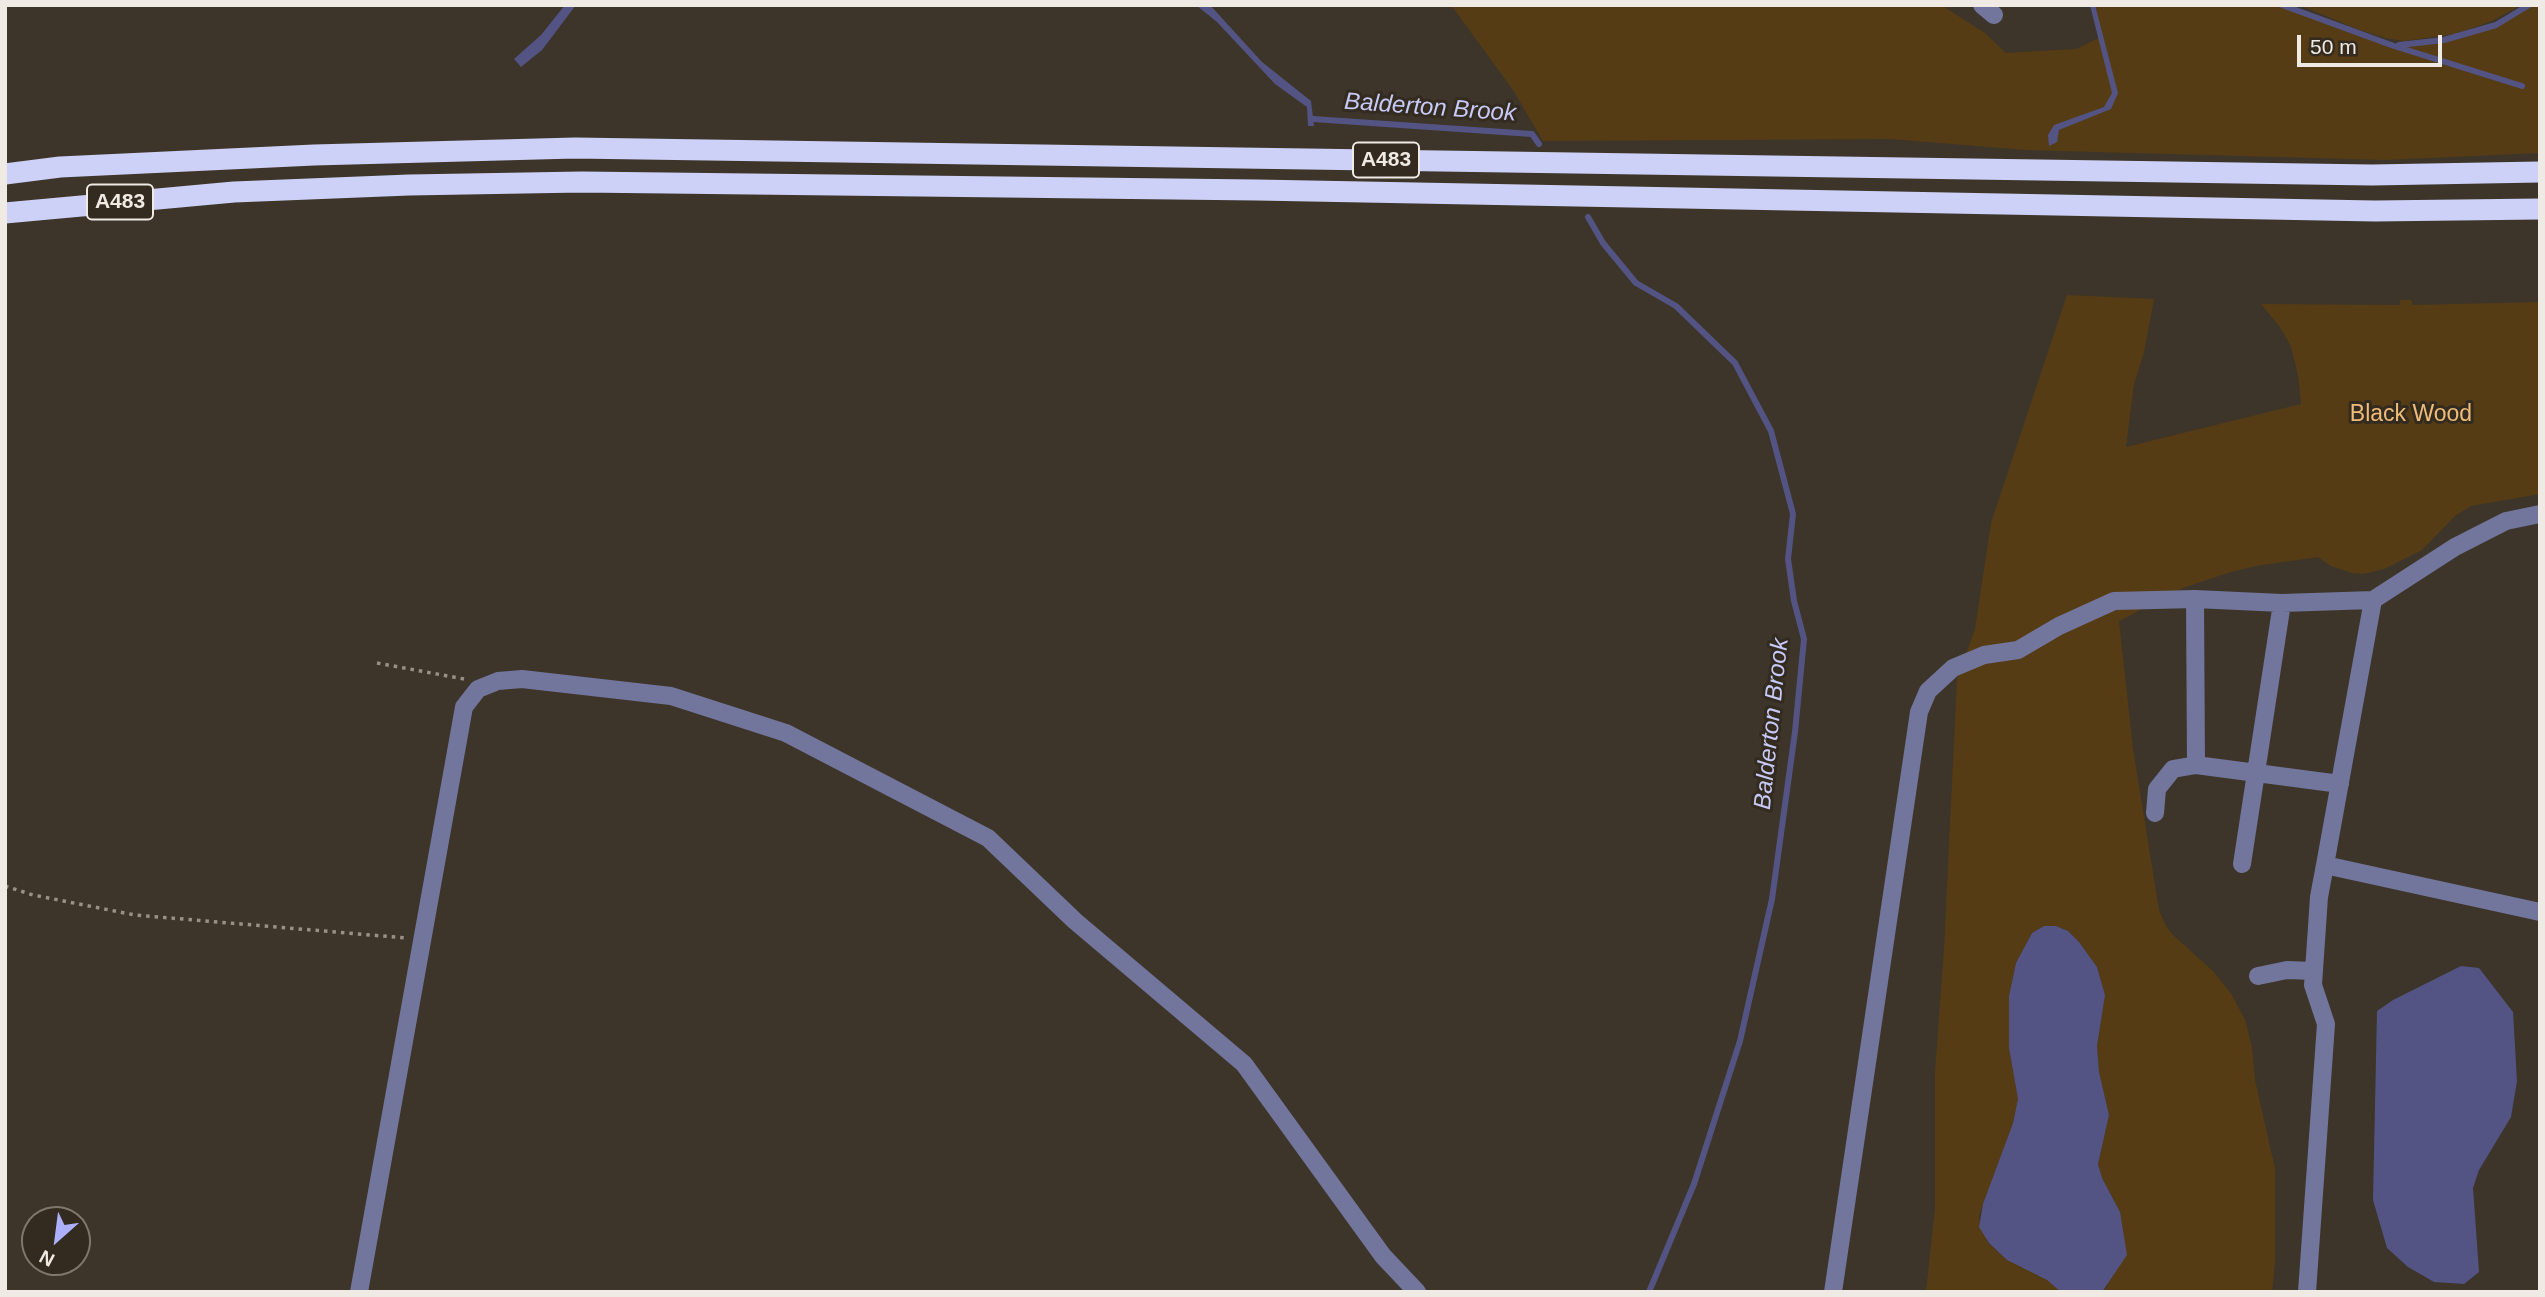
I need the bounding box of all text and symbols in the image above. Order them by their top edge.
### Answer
scale bar [2300,21,2445,65]
text: 50 m [2310,35,2357,58]
water label: Balderton Brook [1343,88,1517,128]
road number: A483 [1353,142,1419,178]
road number: A483 [87,184,153,220]
park label: Black Wood [2350,401,2472,429]
water label: Balderton Brook [1749,637,1795,811]
north arrow [21,1206,91,1276]
text: N [36,1246,58,1271]

